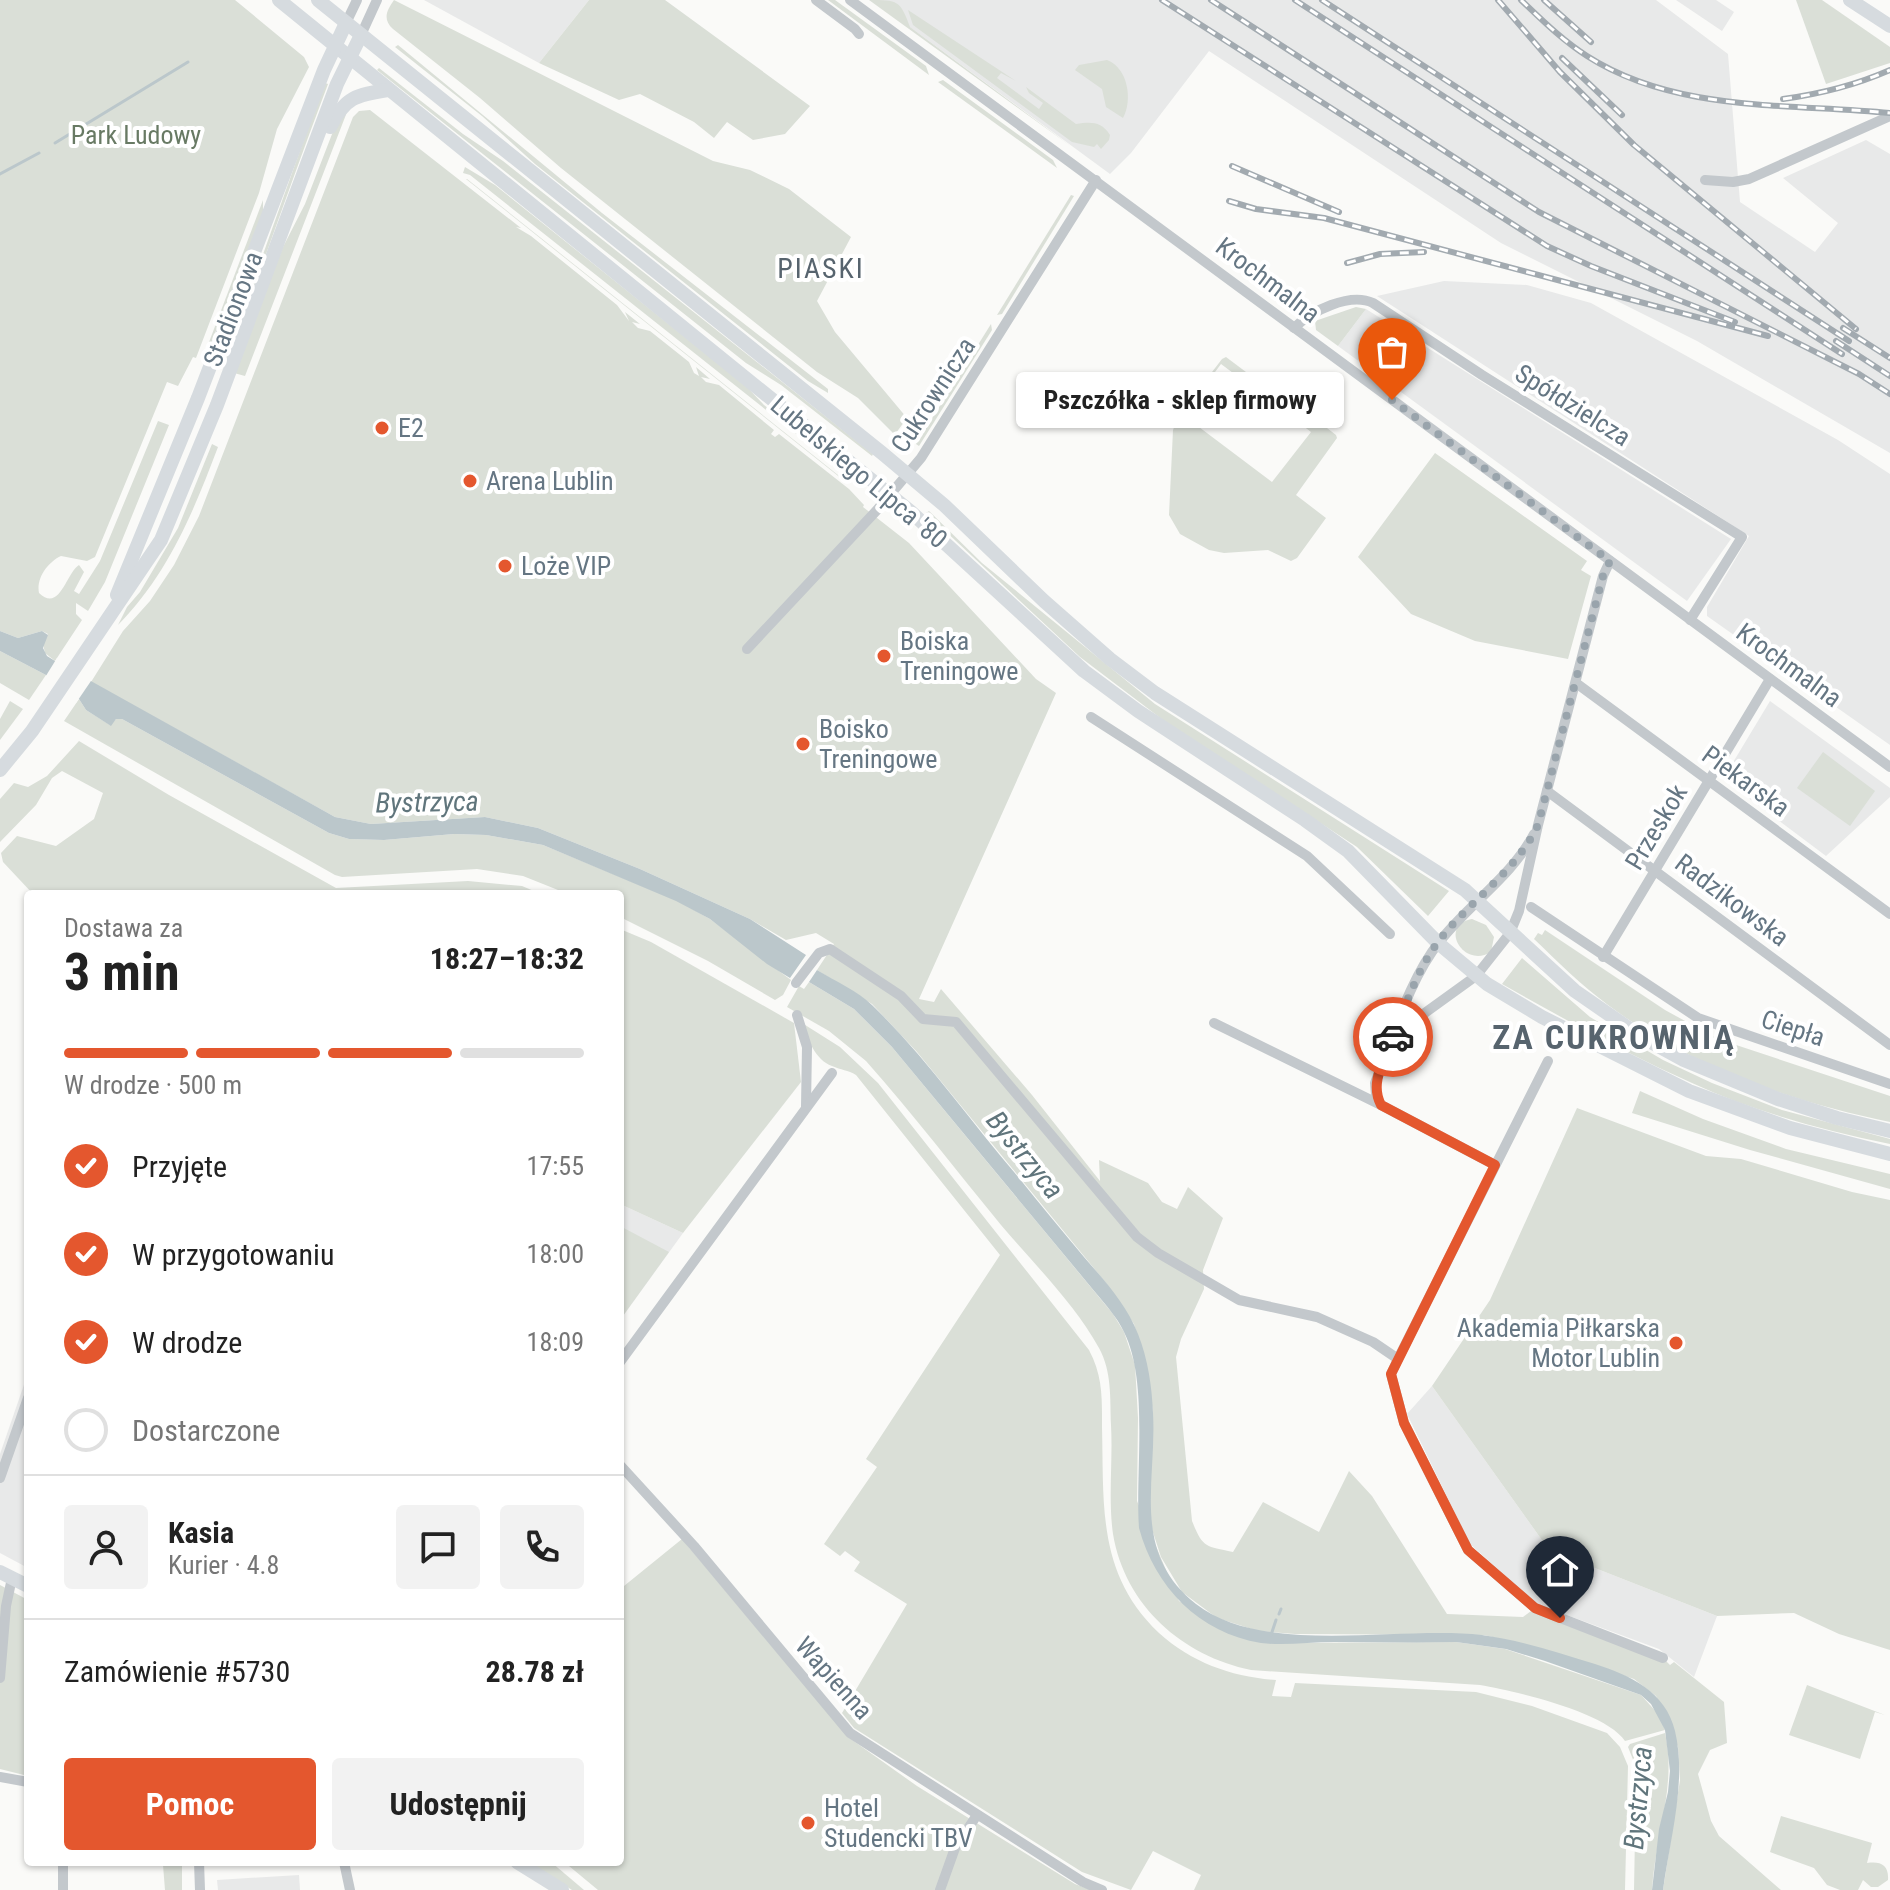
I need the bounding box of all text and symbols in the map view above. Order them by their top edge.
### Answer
park label: Park Ludowy [71,120,201,150]
street label: Krochmalna [1210,231,1326,329]
street label: Stadionowa [197,247,269,371]
district label: PIASKI [777,252,865,285]
pin [1358,318,1426,400]
icon: bag [1370,330,1414,374]
street label: Cukrownicza [885,332,981,458]
street label: Spółdzielcza [1510,358,1636,452]
callout: Pszczółka - sklep firmowy [1016,372,1344,428]
text: Pszczółka - sklep firmowy [1043,385,1317,415]
street label: Lubelskiego Lipca '80 [765,390,953,554]
place label: E2 [398,413,424,443]
marker: E2 [373,419,391,437]
place label: Arena Lublin [486,466,614,496]
marker: Arena Lublin [461,472,479,490]
place label: Loże VIP [521,551,611,581]
marker: Loże VIP [496,557,514,575]
street label: Krochmalna [1731,617,1847,713]
place label: Boiska Treningowe [900,626,1019,686]
marker: Boiska Treningowe [875,647,893,665]
place label: Boisko Treningowe [819,714,938,774]
marker: Boisko Treningowe [794,735,812,753]
street label: Piekarska [1696,739,1796,823]
street label: Przeskok [1619,779,1693,875]
water label: Bystrzyca [375,785,479,819]
street label: Radzikowska [1669,848,1795,952]
text: Dostawa za [64,913,183,943]
text: 18:27–18:32 [430,941,584,976]
text: 3 min [64,942,180,1003]
courier [1353,997,1433,1077]
street label: Ciepła [1758,1004,1828,1052]
icon: car [1371,1015,1415,1059]
district label: ZA CUKROWNIĄ [1492,1017,1736,1057]
text: W drodze · 500 m [64,1070,242,1100]
water label: Bystrzyca [980,1104,1070,1206]
icon: check [64,1144,108,1188]
text: Przyjęte [132,1149,227,1184]
text: 17:55 [527,1151,584,1181]
icon: check [64,1232,108,1276]
text: W przygotowaniu [132,1237,334,1272]
text: 18:00 [527,1239,584,1269]
place label: Akademia Piłkarska Motor Lublin [1457,1313,1660,1373]
icon: check [64,1320,108,1364]
text: W drodze [132,1325,242,1360]
text: 18:09 [527,1327,584,1357]
marker: Akademia Piłkarska Motor Lublin [1667,1334,1685,1352]
text: Dostarczone [132,1413,280,1448]
button: person [64,1505,148,1589]
button: chat [396,1505,480,1589]
button: phone [500,1505,584,1589]
text: Kasia [168,1515,234,1550]
pin [1526,1536,1594,1618]
icon: home [1538,1548,1582,1592]
text: Kurier · 4.8 [168,1550,279,1580]
street label: Wapienna [789,1631,879,1725]
text: Zamówienie #5730 [64,1654,290,1689]
text: 28.78 zł [486,1654,584,1689]
water label: Bystrzyca [1617,1745,1659,1851]
button: Pomoc [64,1758,316,1850]
button: Udostępnij [332,1758,584,1850]
place label: Hotel Studencki TBV [824,1793,973,1853]
marker: Hotel Studencki TBV [799,1814,817,1832]

